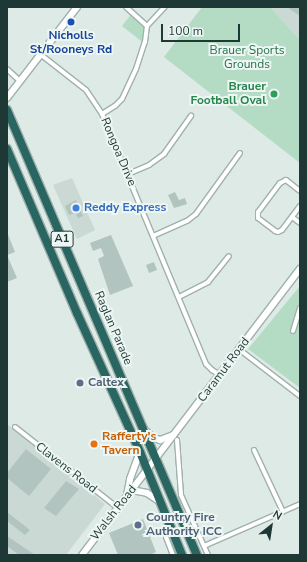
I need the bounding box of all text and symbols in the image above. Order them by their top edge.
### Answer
scale bar [163,16,242,42]
marker: Nicholls St/Rooneys Rd [66,17,76,27]
text: 100 m [168,23,203,39]
place label: Nicholls St/Rooneys Rd [30,29,112,57]
park label: Brauer Sports Grounds [210,44,284,72]
place label: Brauer Football Oval [190,80,266,108]
marker: Brauer Football Oval [269,89,279,99]
street label: Rongoa Drive [97,116,139,188]
place label: Reddy Express [84,201,166,215]
marker: Reddy Express [71,203,81,213]
road number: A1 [50,230,74,248]
street label: Raglan Parade [91,289,135,367]
street label: Caramut Road [195,335,253,405]
place label: Caltex [88,376,124,390]
marker: Caltex [75,378,85,388]
place label: Rafferty's Tavern [102,430,156,458]
marker: Rafferty's Tavern [89,439,99,449]
street label: Clavens Road [32,440,100,496]
street label: Walsh Road [88,483,140,543]
north arrow [251,506,291,546]
text: N [270,507,285,524]
place label: Country Fire Authority ICC [146,511,222,539]
marker: Country Fire Authority ICC [133,520,143,530]

